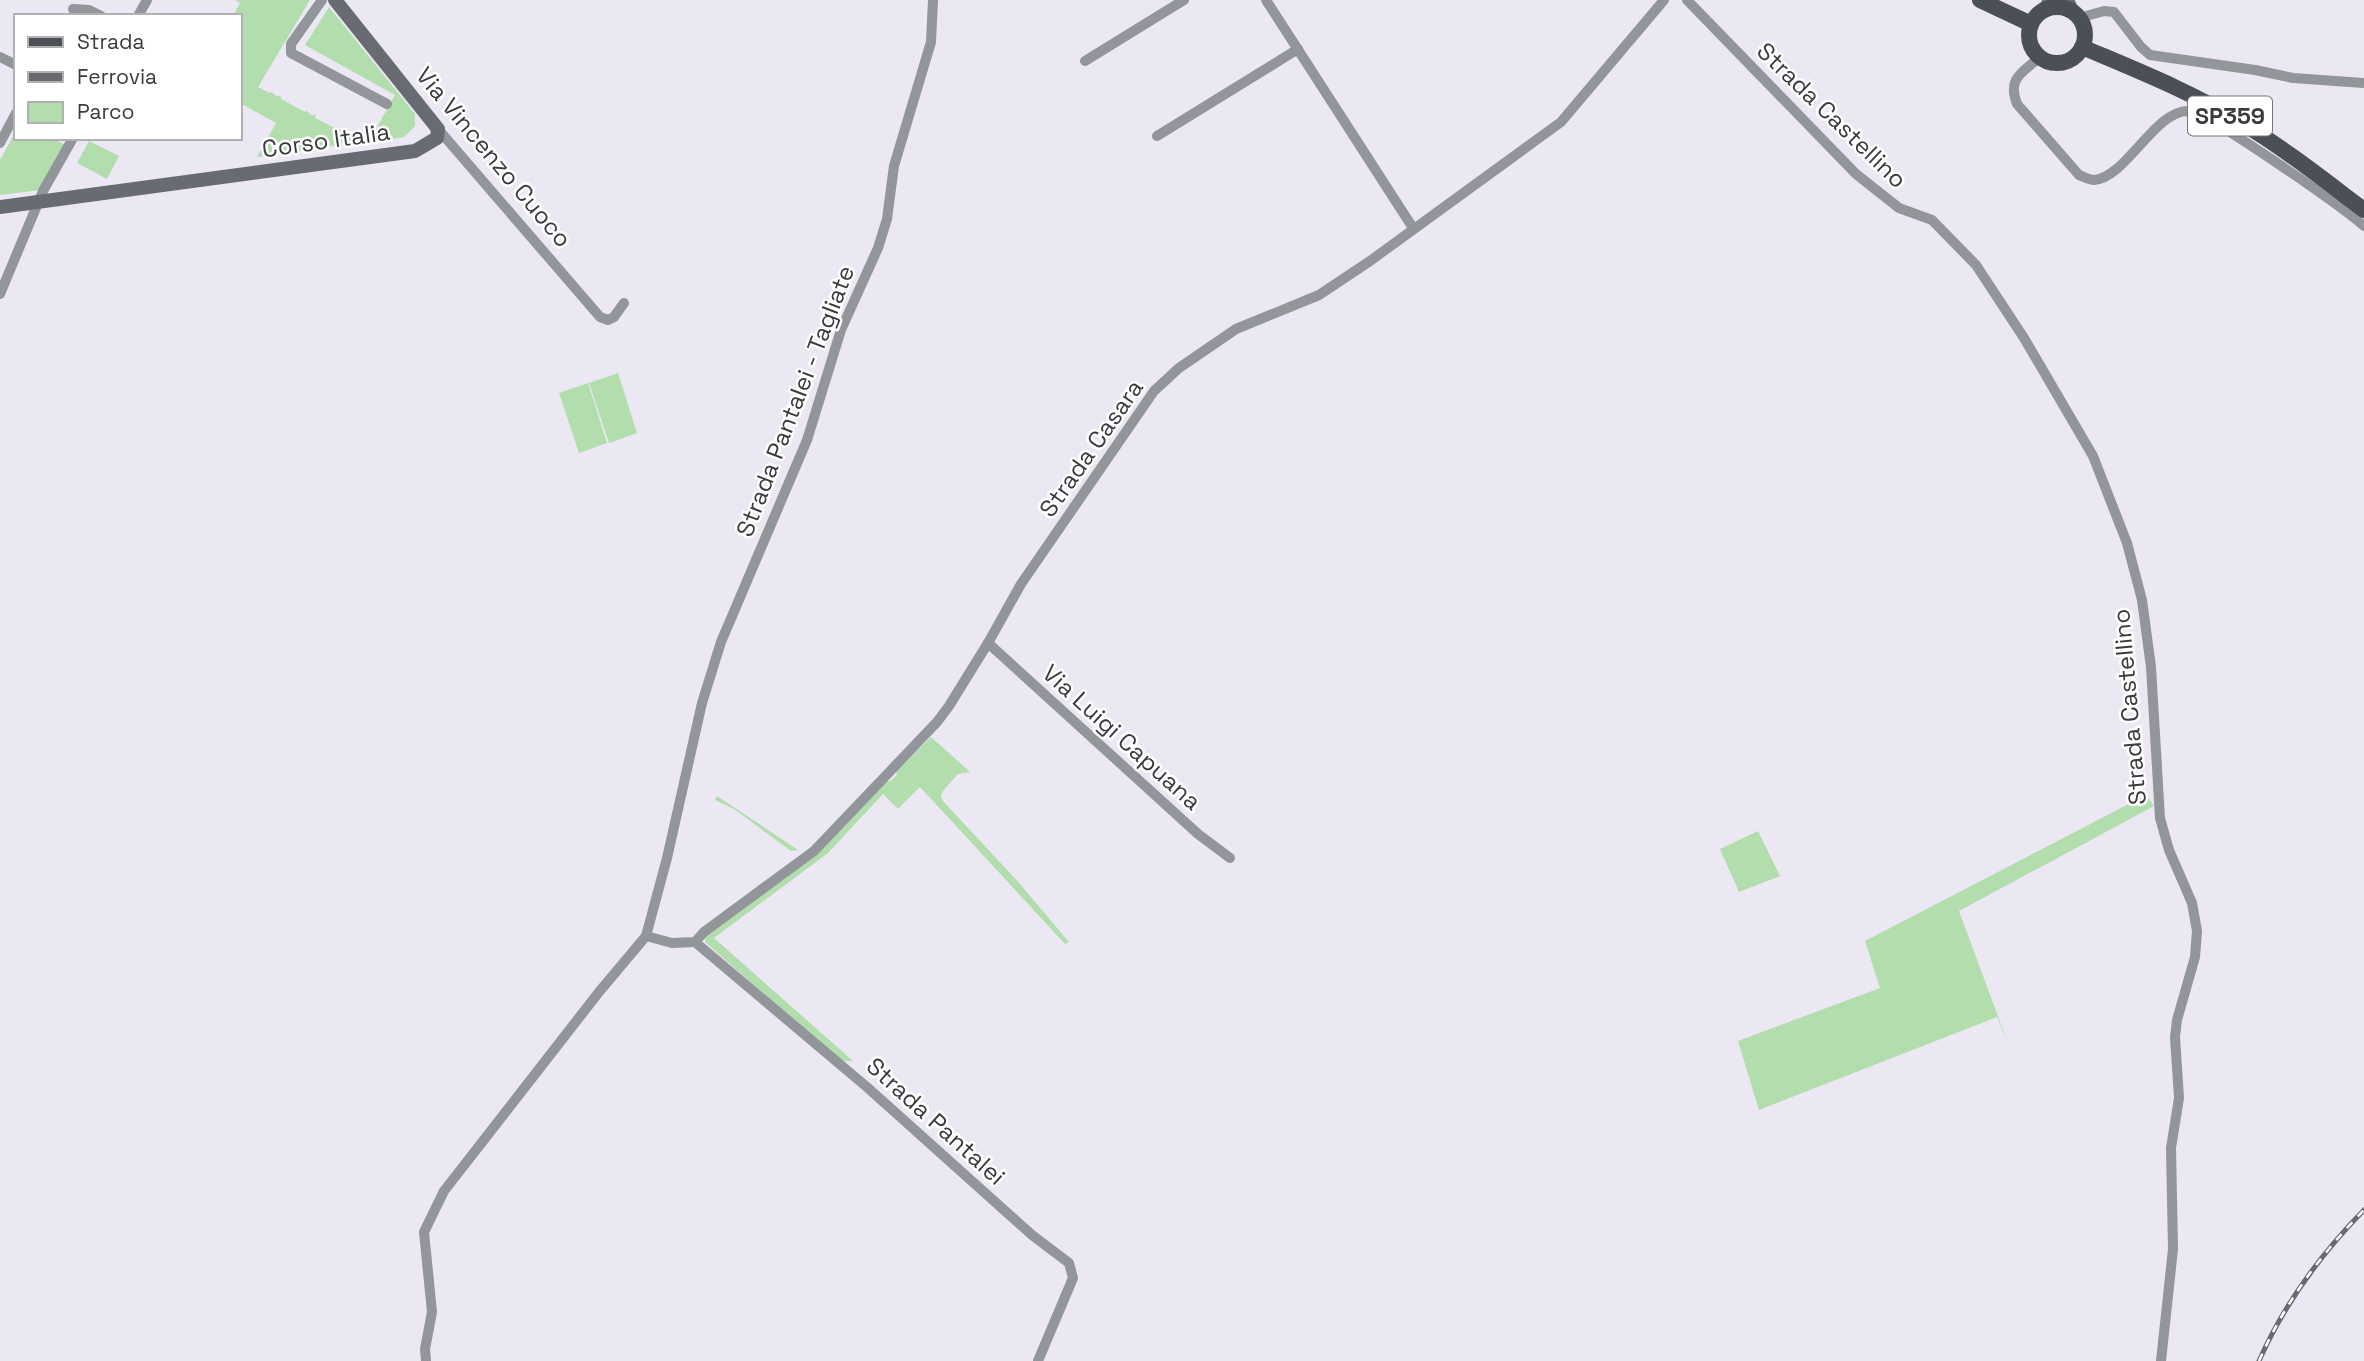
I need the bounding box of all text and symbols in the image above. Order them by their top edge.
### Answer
legend [14,14,242,140]
text: Strada [77,28,144,55]
street label: Strada Castellino [1750,36,1914,194]
street label: Via Vincenzo Cuoco [409,60,579,254]
text: Ferrovia [77,63,157,90]
road number: SP359 [2188,97,2272,136]
text: Parco [77,98,135,125]
street label: Corso Italia [260,116,392,164]
street label: Strada Pantalei - Tagliate [729,261,861,541]
street label: Strada Casara [1032,373,1150,523]
street label: Strada Castellino [2105,608,2153,806]
street label: Via Luigi Capuana [1036,657,1208,817]
street label: Strada Pantalei [860,1050,1012,1192]

